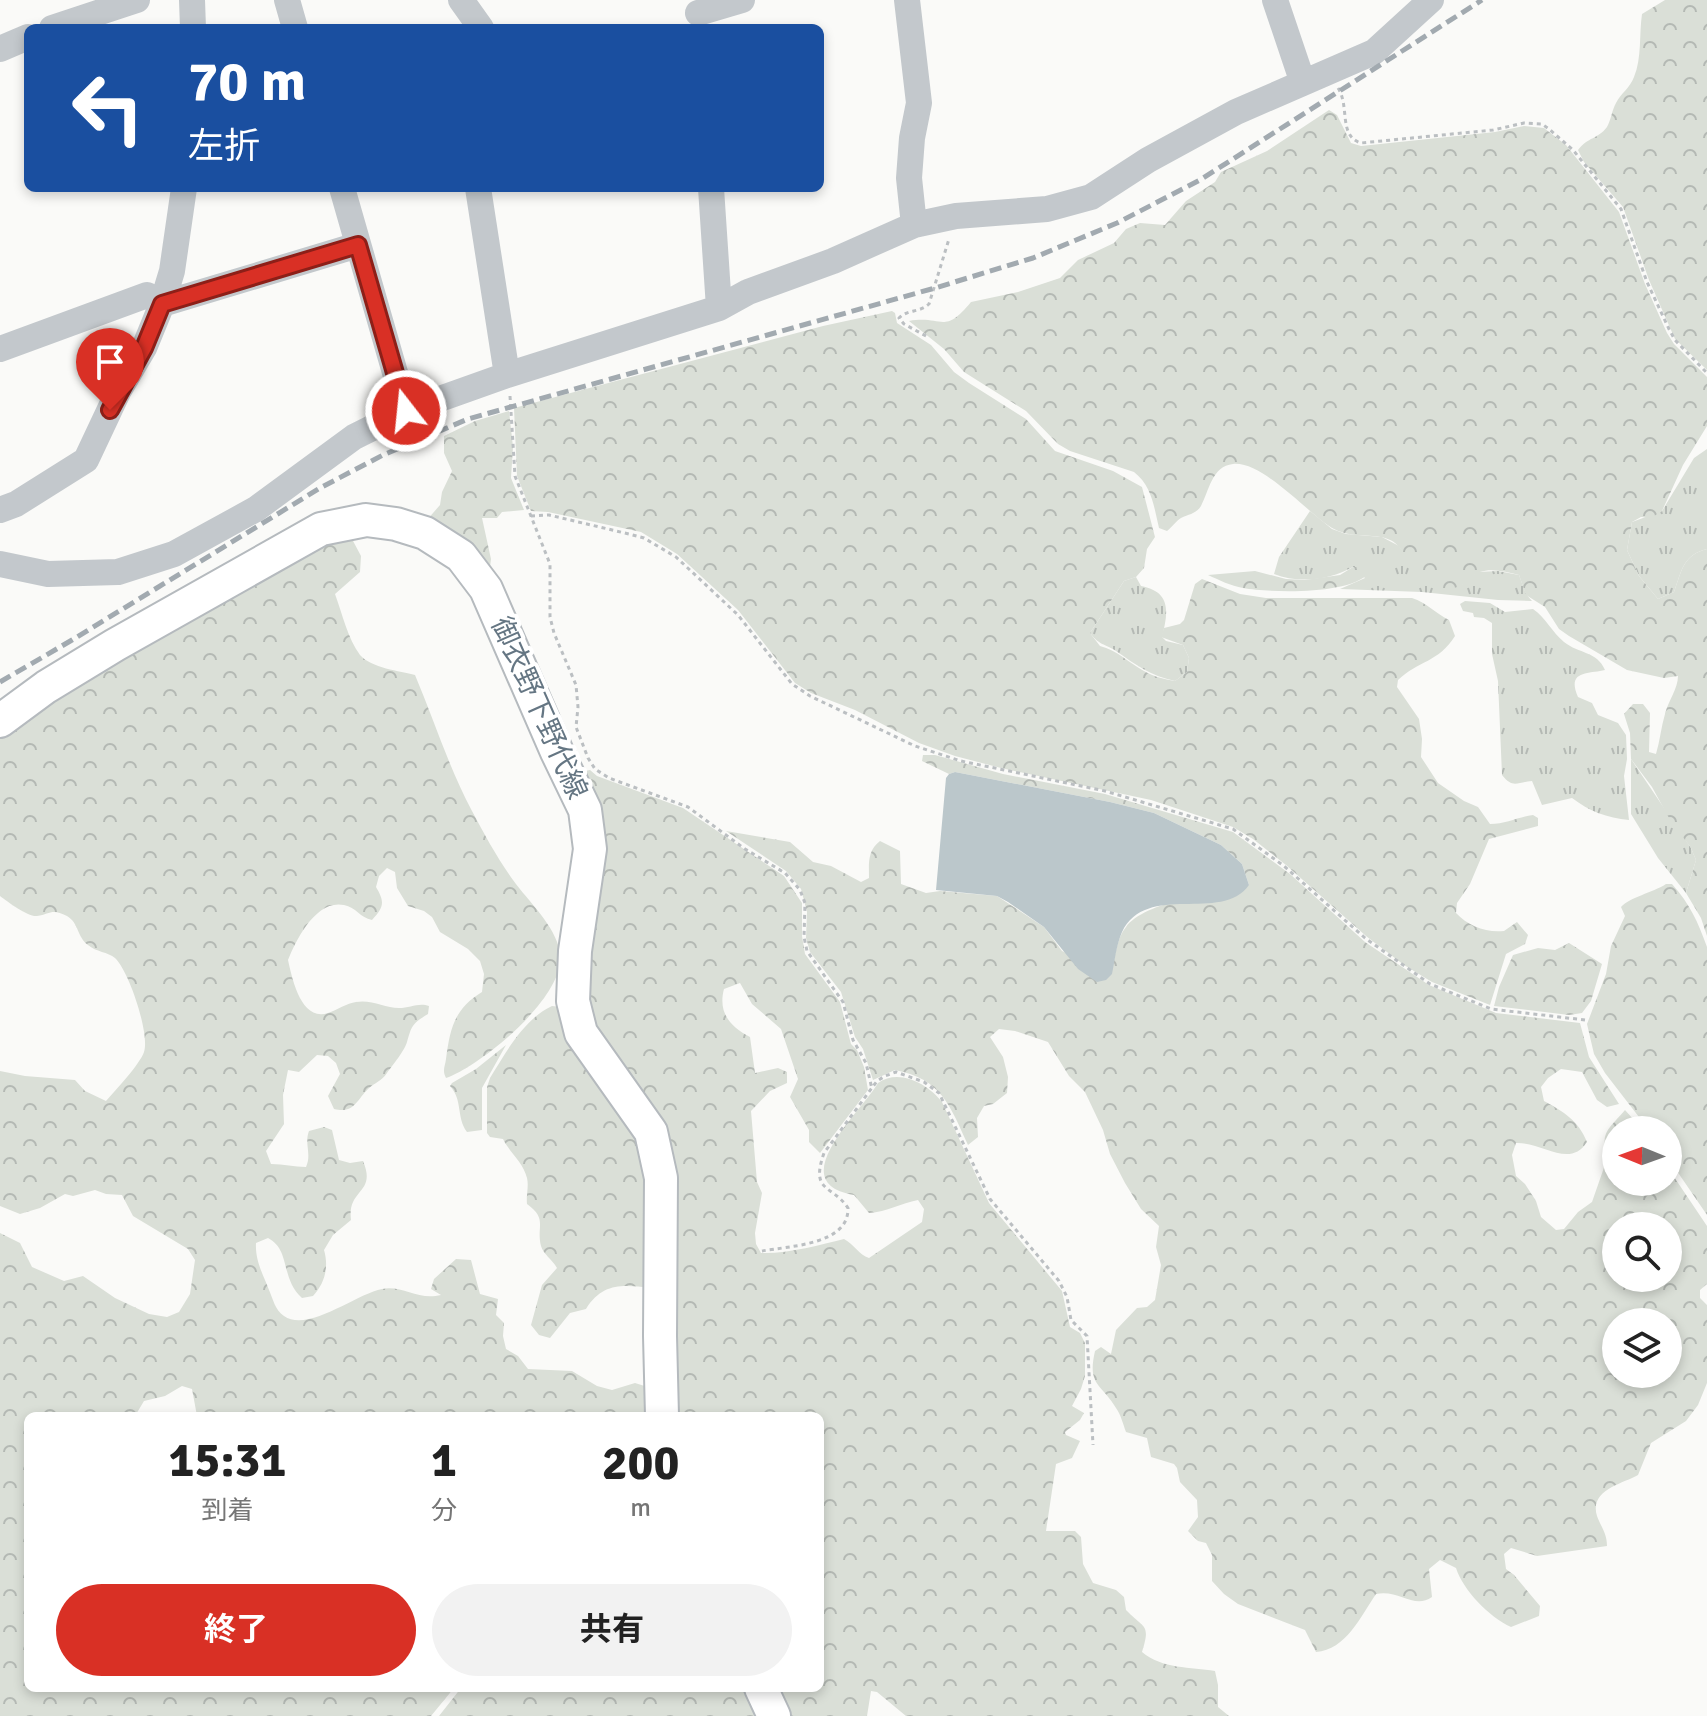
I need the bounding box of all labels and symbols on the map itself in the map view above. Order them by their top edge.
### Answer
pin [76,328,144,410]
position arrow [364,369,448,453]
street label: 御衣野下野代線 [484,612,594,804]
north arrow [1602,1116,1682,1196]

